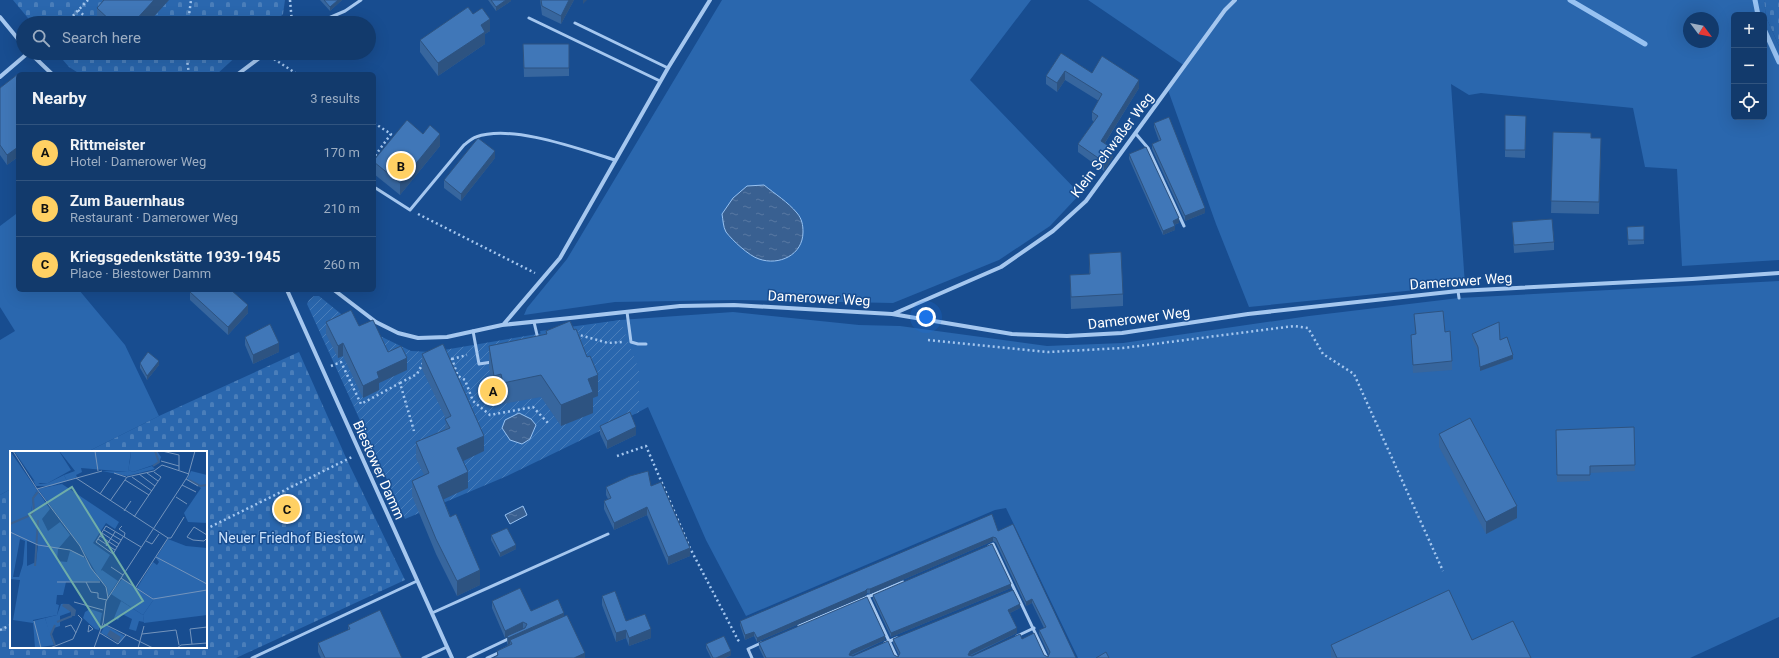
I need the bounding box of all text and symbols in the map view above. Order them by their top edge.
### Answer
north arrow [1683,12,1719,48]
map controls [1731,12,1767,120]
button: + [1731,12,1767,48]
search box [16,16,376,60]
icon: search [30,27,52,49]
text: Search here [62,29,141,47]
button: − [1731,48,1767,84]
button: locate [1731,84,1767,120]
text: Nearby [32,88,87,108]
street label: Klein Schwaßer Weg [1067,89,1157,201]
text: 3 results [310,91,360,106]
text: Rittmeister [70,136,145,154]
text: A [41,145,49,160]
text: 170 m [323,145,360,160]
pin: B [388,151,414,181]
text: Hotel · Damerower Weg [70,154,206,169]
text: Zum Bauernhaus [70,192,185,210]
text: B [41,201,49,216]
text: 210 m [323,201,360,216]
text: Restaurant · Damerower Weg [70,210,238,225]
text: Kriegsgedenkstätte 1939-1945 [70,248,281,266]
text: C [41,257,49,272]
text: 260 m [323,257,360,272]
text: Place · Biestower Damm [70,266,211,281]
street label: Damerower Weg [1409,269,1513,293]
street label: Damerower Weg [767,287,871,309]
street label: Damerower Weg [1087,304,1191,332]
your location [916,307,936,327]
pin: A [480,376,506,406]
street label: Biestower Damm [350,418,408,522]
inset map [10,451,207,648]
pin: C [274,494,300,524]
park label: Neuer Friedhof Biestow [218,530,364,546]

